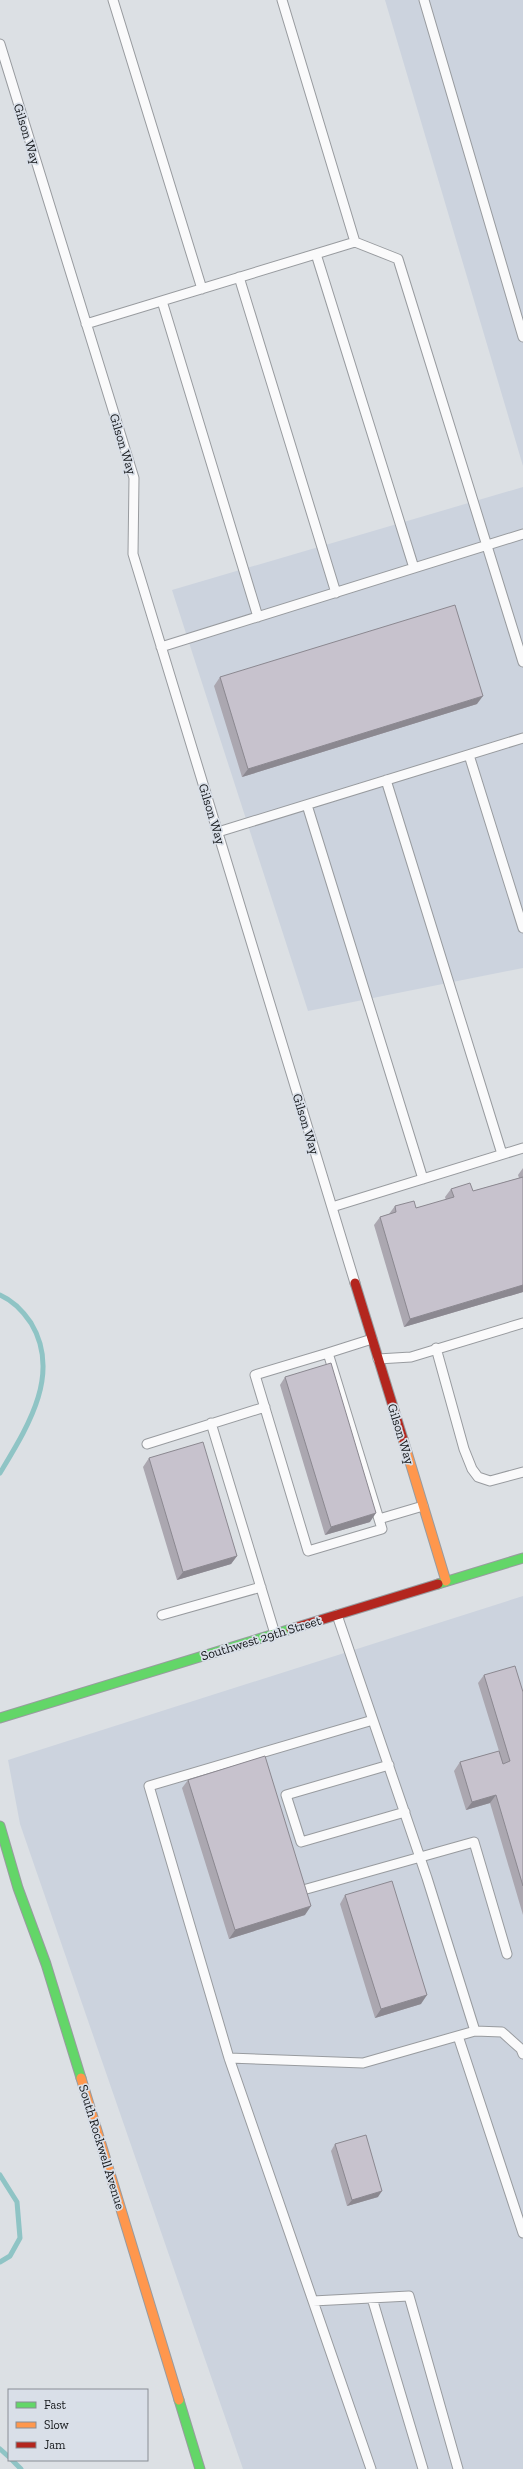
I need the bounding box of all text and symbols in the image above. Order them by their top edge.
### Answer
street label: Gilson Way [11,102,43,166]
street label: Gilson Way [107,412,139,476]
street label: Gilson Way [196,782,228,846]
street label: Gilson Way [290,1092,322,1156]
street label: Gilson Way [385,1402,417,1466]
street label: Southwest 29th Street [199,1613,323,1663]
street label: South Rockwell Avenue [76,2083,128,2211]
legend [8,2389,148,2461]
text: Fast [44,2398,67,2412]
text: Slow [44,2418,70,2432]
text: Jam [44,2438,66,2452]

